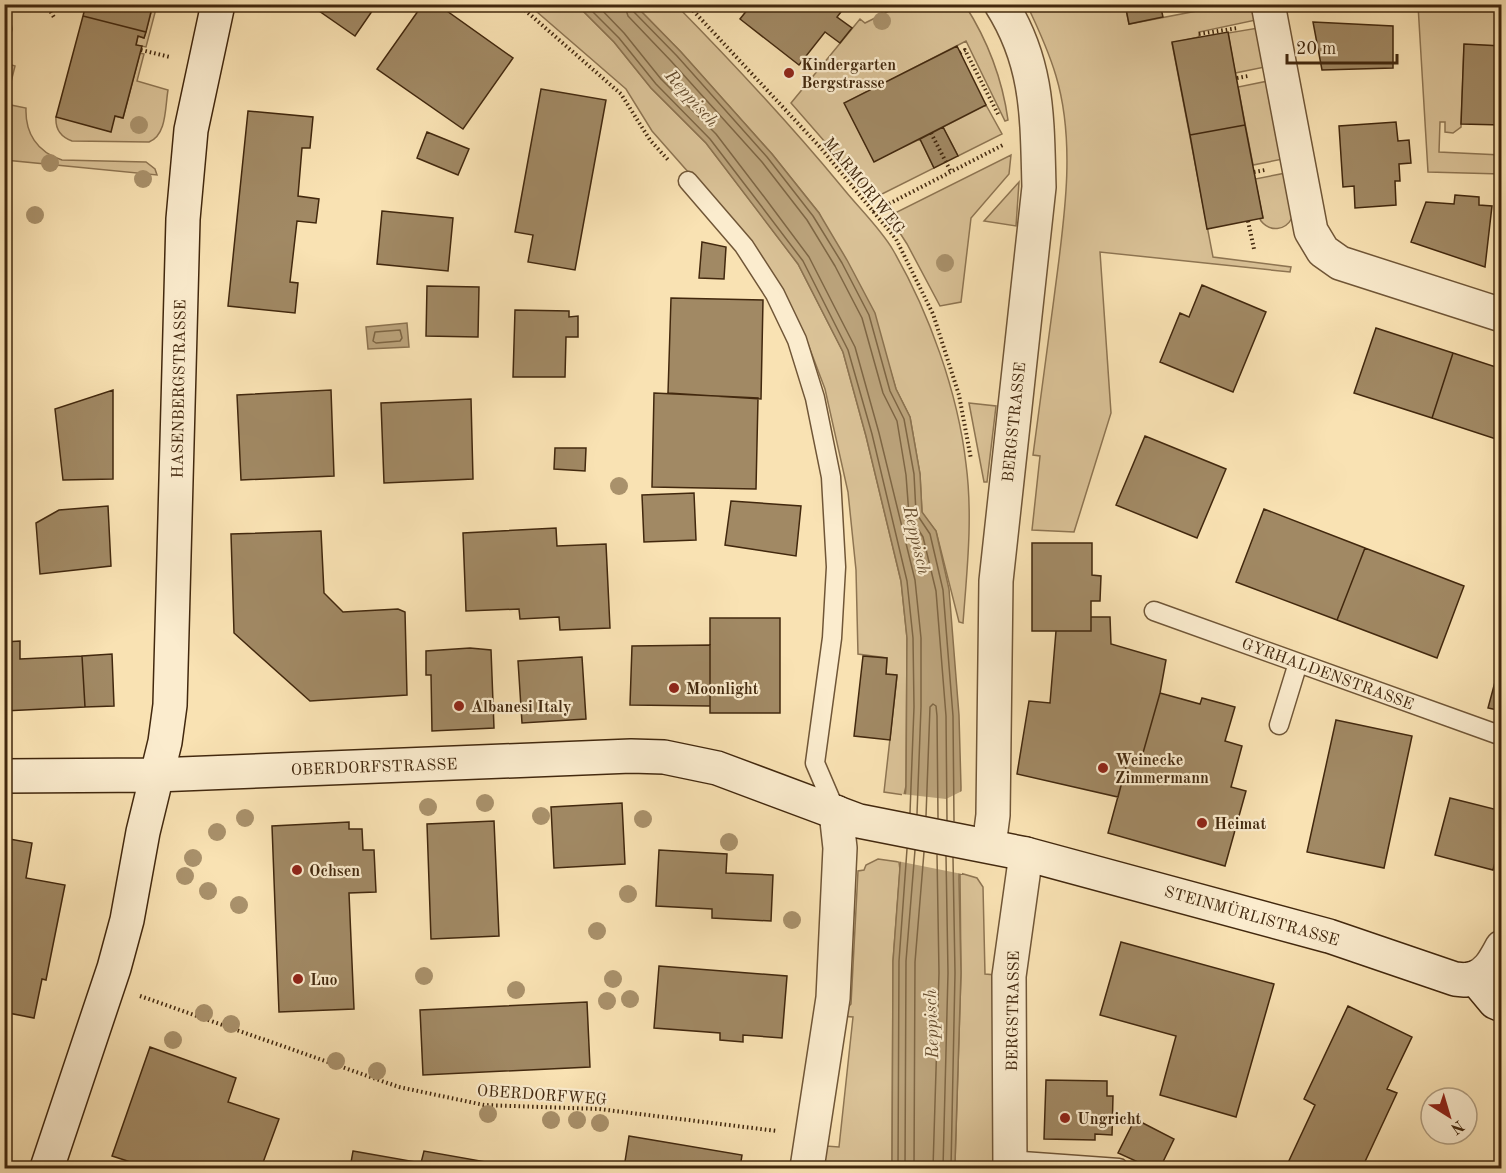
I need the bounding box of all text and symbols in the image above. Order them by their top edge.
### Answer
scale bar [1287,27,1396,65]
text: 20 m [1296,40,1336,58]
place label: Kindergarten Bergstrasse [801,58,896,92]
water label: Reppisch [660,66,721,131]
marker: Kindergarten Bergstrasse [782,66,796,80]
street label: MARMORIWEG [820,135,907,238]
street label: HASENBERGSTRASSE [170,299,190,479]
street label: BERGSTRASSE [1001,361,1029,483]
water label: Reppisch [899,503,933,576]
street label: GYRHALDENSTRASSE [1239,636,1416,714]
marker: Moonlight [667,681,681,695]
place label: Moonlight [686,682,759,698]
marker: Albanesi Italy [452,699,466,713]
place label: Albanesi Italy [471,700,571,716]
place label: Weinecke Zimmermann [1115,753,1209,787]
street label: OBERDORFSTRASSE [291,757,458,779]
marker: Weinecke Zimmermann [1096,761,1110,775]
marker: Heimat [1195,816,1209,830]
place label: Heimat [1214,817,1266,833]
marker: Ochsen [290,863,304,877]
place label: Ochsen [309,864,360,880]
street label: STEINMÜRLISTRASSE [1162,880,1342,950]
street label: BERGSTRASSE [1005,950,1023,1072]
marker: Luo [291,972,305,986]
place label: Luo [310,973,338,989]
water label: Reppisch [922,989,942,1060]
street label: OBERDORFWEG [476,1083,608,1109]
north arrow [1419,1086,1479,1146]
marker: Ungricht [1058,1111,1072,1125]
place label: Ungricht [1077,1112,1142,1128]
text: N [1447,1116,1467,1137]

